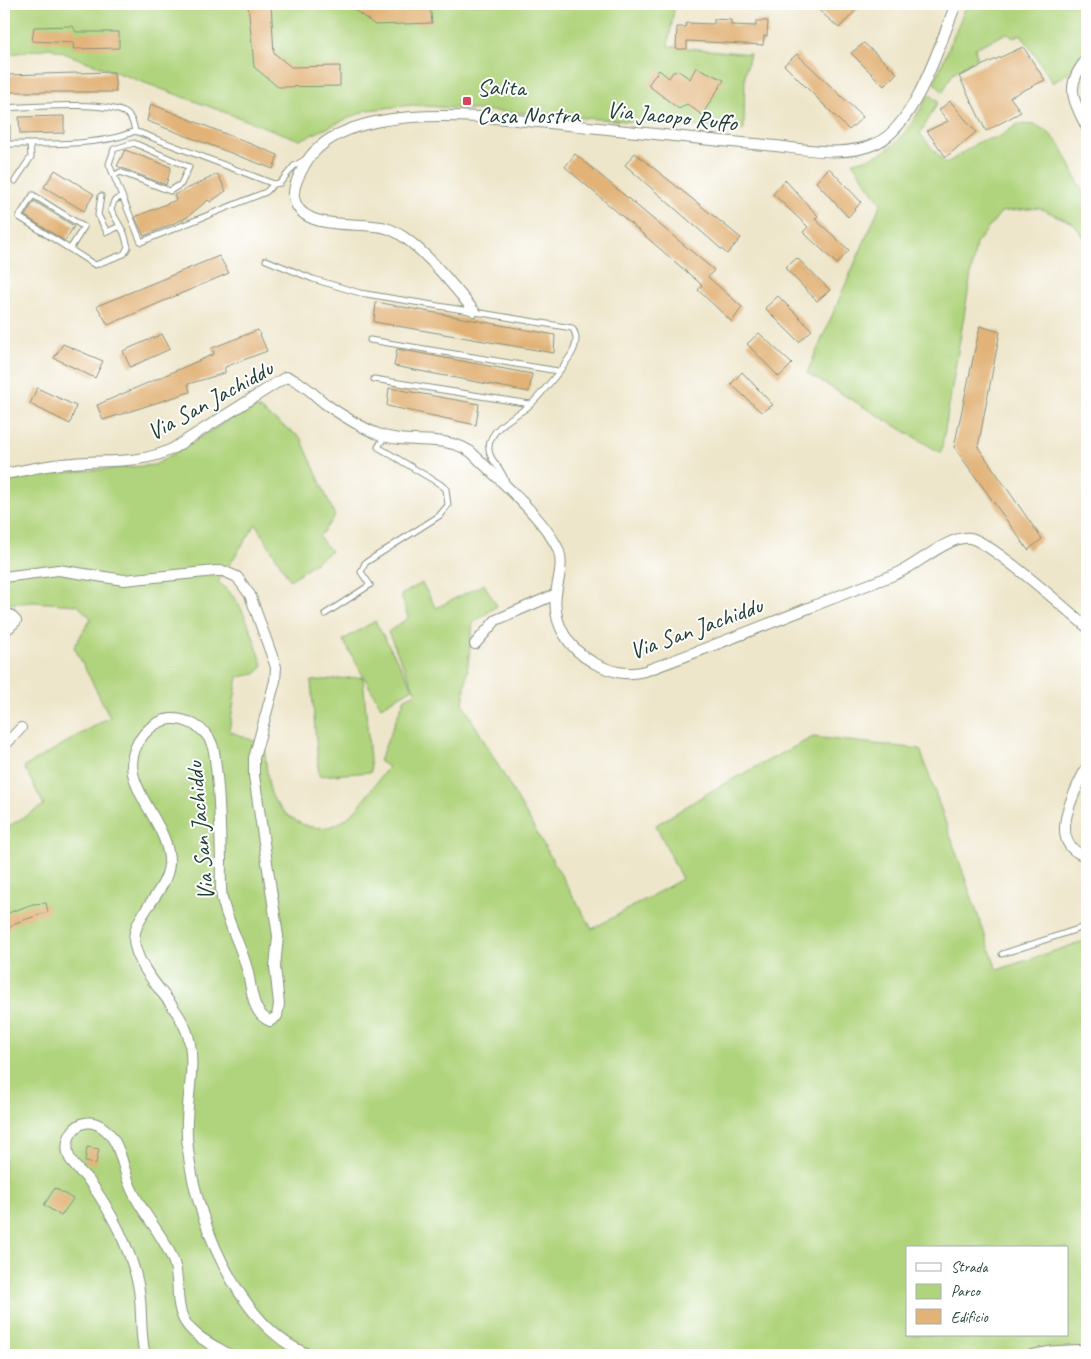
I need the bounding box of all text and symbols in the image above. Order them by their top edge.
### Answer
place label: Salita Casa Nostra [477,72,581,130]
street label: Via Jacopo Ruffo [605,94,740,138]
marker: Salita Casa Nostra [461,95,473,107]
street label: Via San Jachiddu [142,352,280,447]
street label: Via San Jachiddu [625,589,769,666]
street label: Via San Jachiddu [179,758,221,902]
legend [906,1246,1068,1336]
text: Strada [951,1258,988,1277]
text: Parco [951,1282,982,1301]
text: Edificio [951,1308,989,1327]

